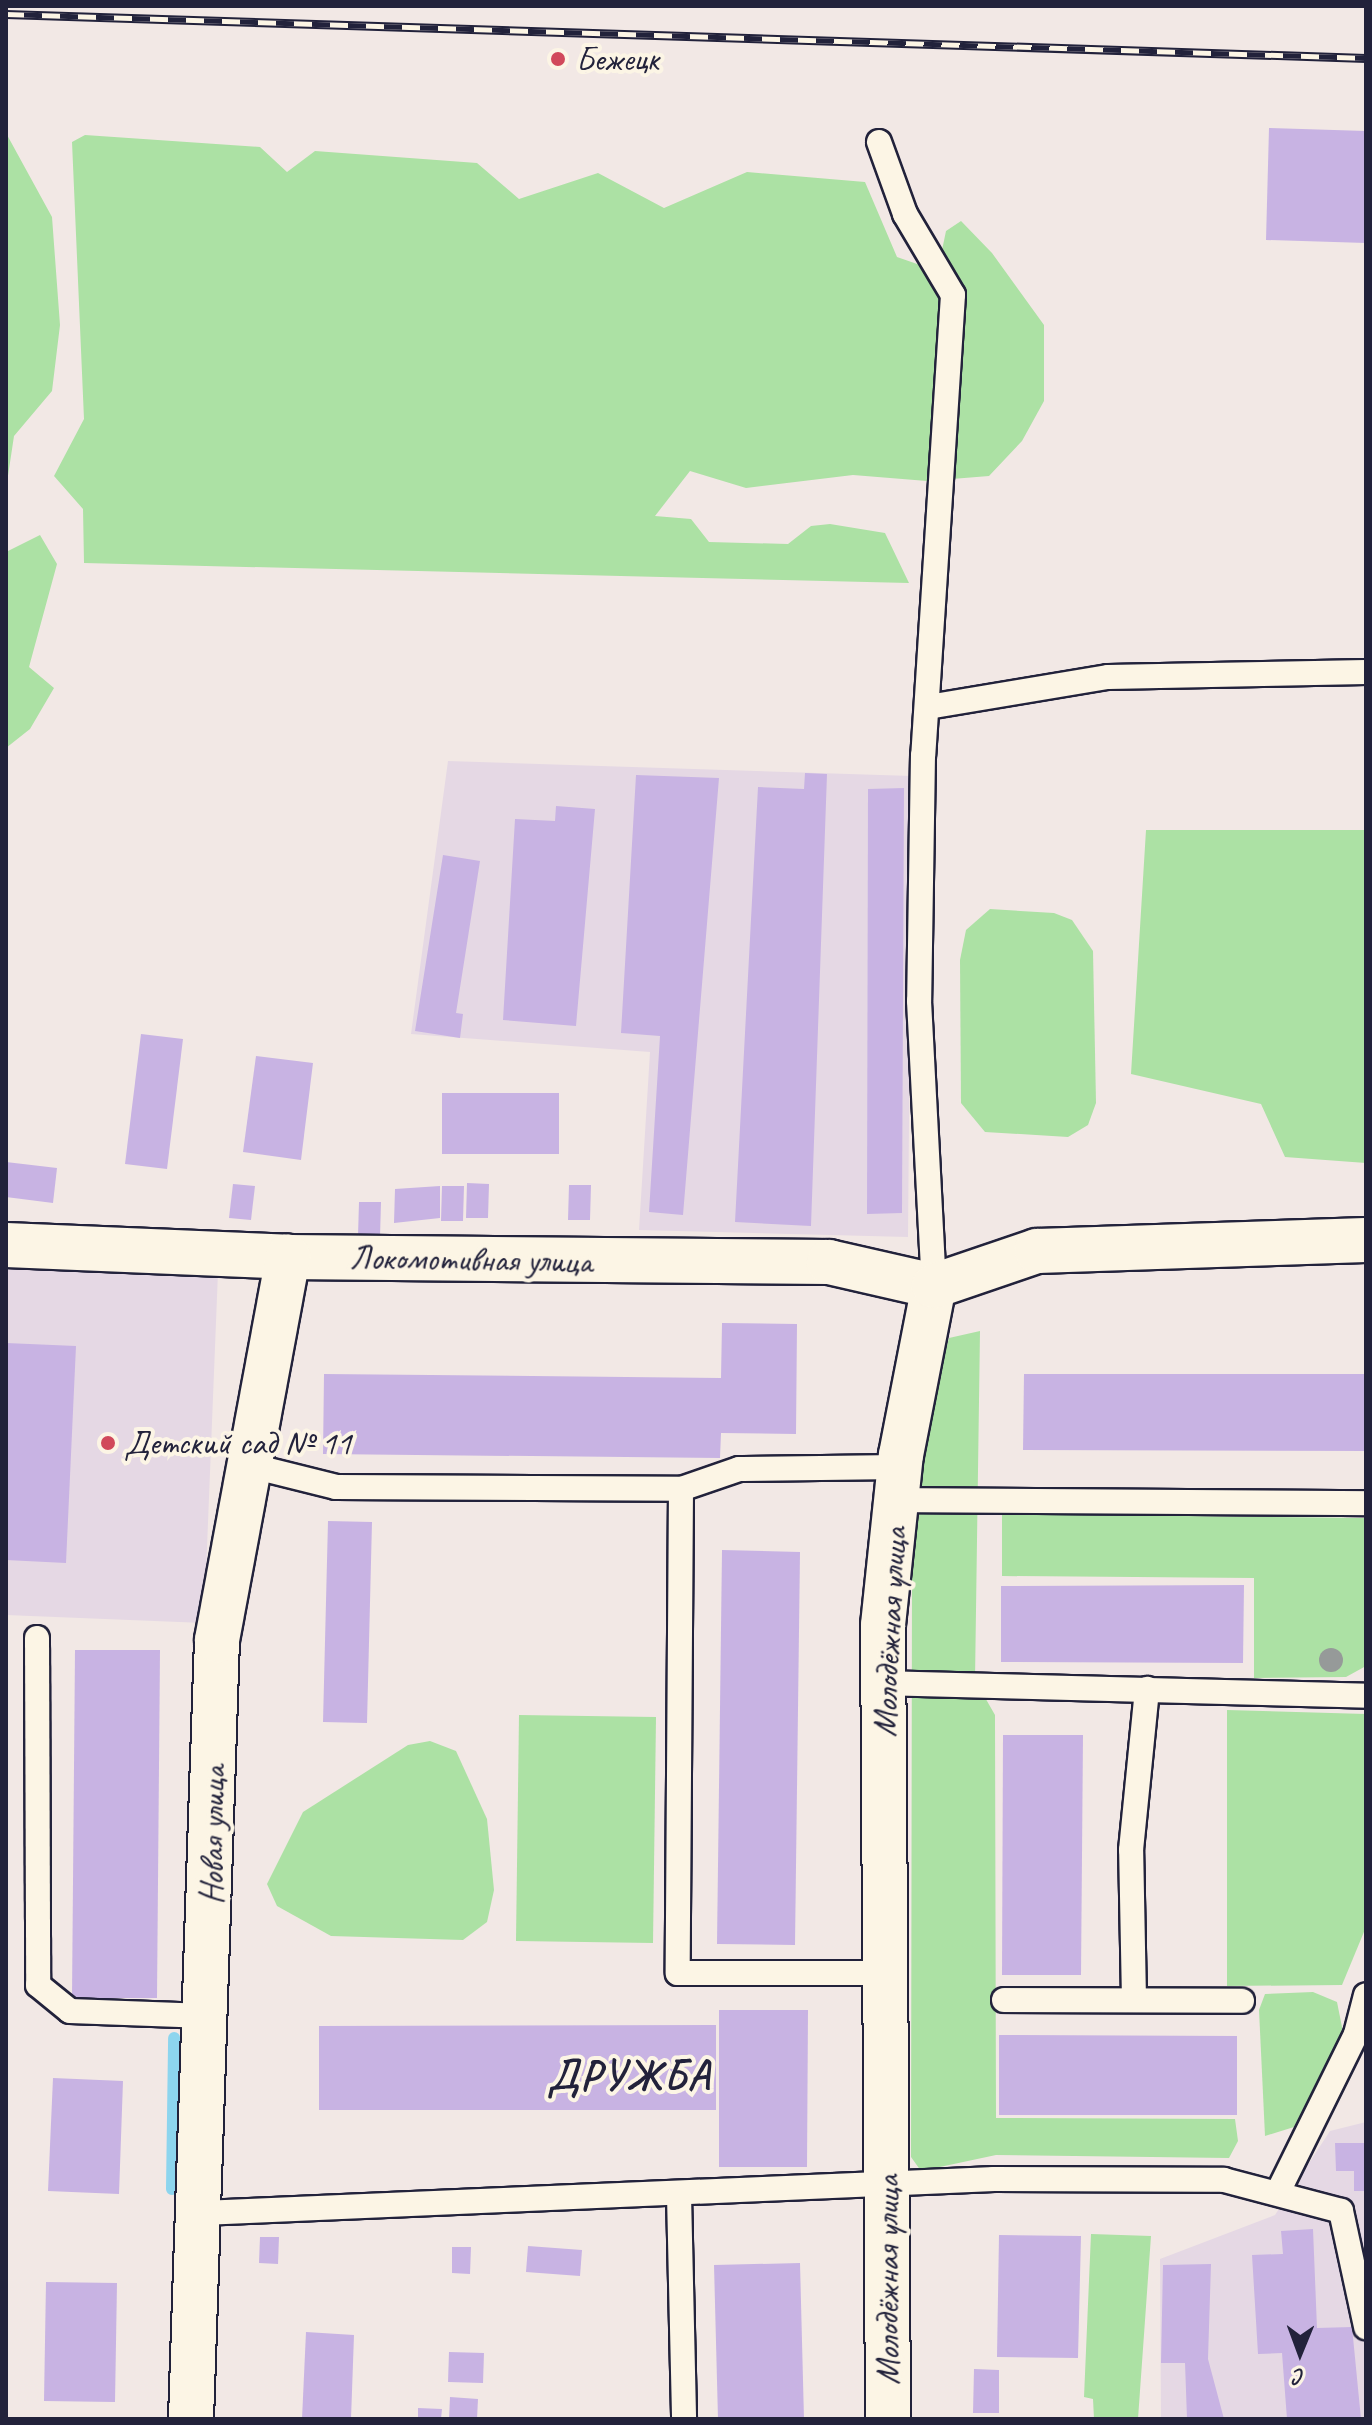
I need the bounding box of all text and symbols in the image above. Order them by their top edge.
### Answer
place label: Бежецк [576,39,659,79]
marker: Бежецк [547,48,569,70]
street label: Локомотивная улица [350,1236,592,1282]
place label: Детский сад № 11 [124,1423,352,1463]
marker: Детский сад № 11 [99,1434,117,1452]
street label: Молодёжная улица [863,1525,915,1739]
street label: Новая улица [190,1765,234,1905]
district label: ДРУЖБА [541,2051,717,2101]
street label: Молодёжная улица [867,2174,907,2386]
north arrow [1260,2313,1340,2393]
text: С [1294,2363,1305,2391]

